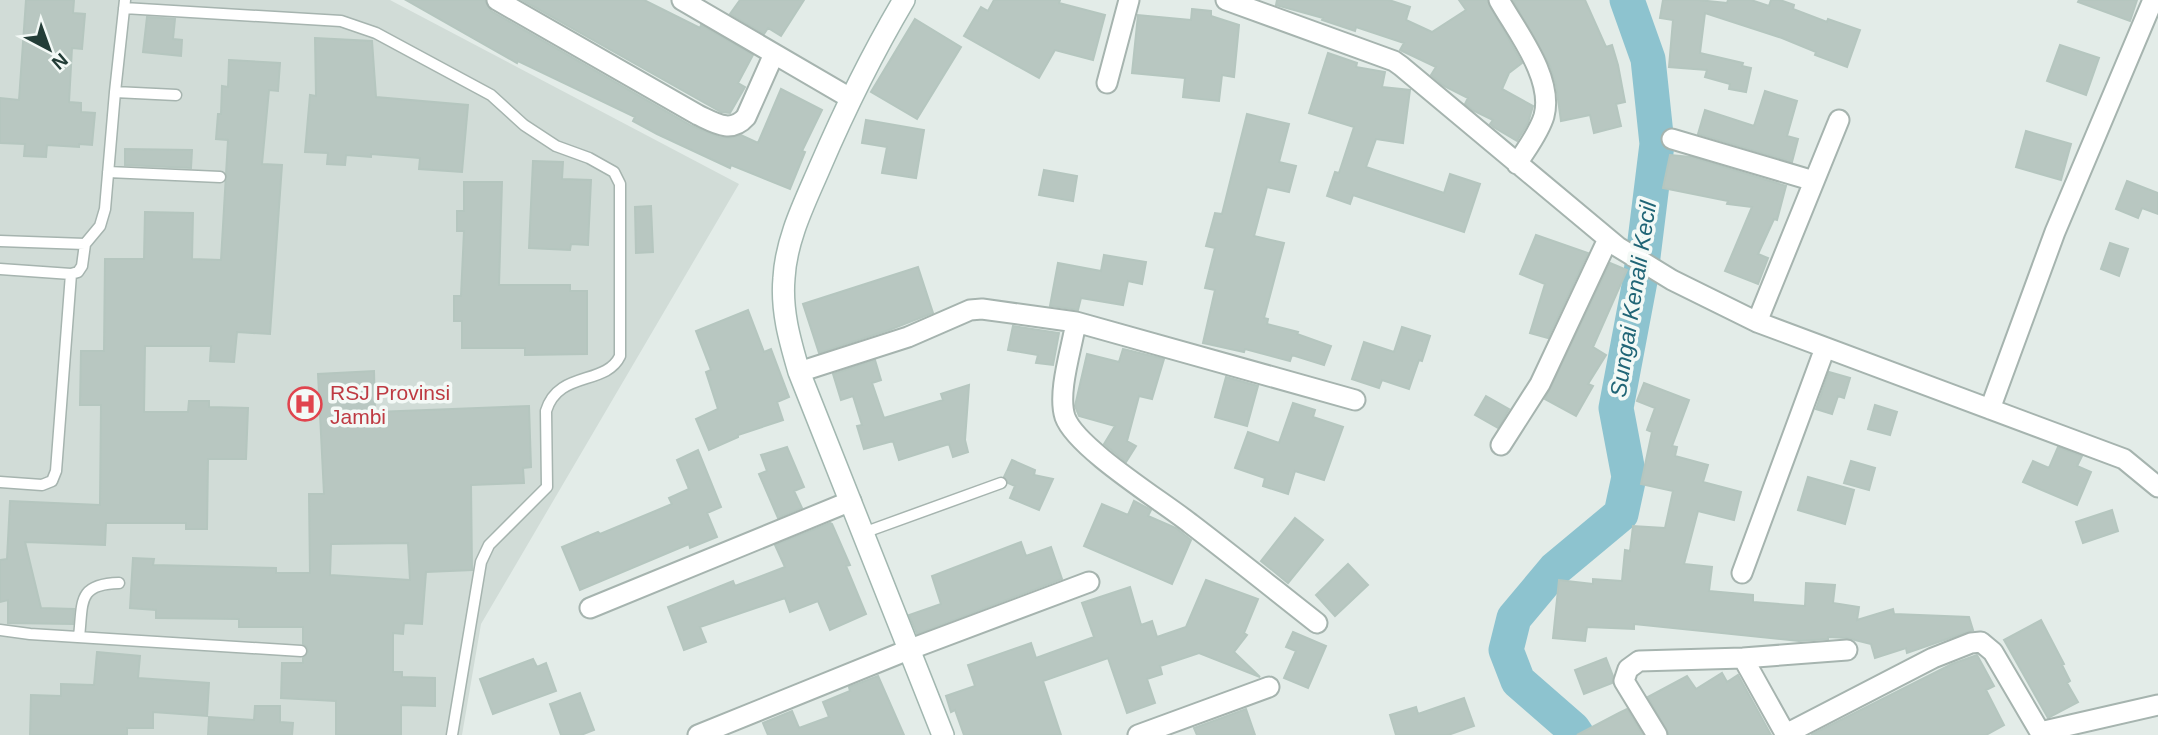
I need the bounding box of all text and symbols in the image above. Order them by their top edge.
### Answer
north arrow [14,14,84,84]
text: N [48,49,72,74]
water label: Sungai Kenali Kecil [1605,198,1661,399]
place label: RSJ Provinsi Jambi [330,381,450,428]
hospital icon: RSJ Provinsi Jambi [286,385,324,423]

